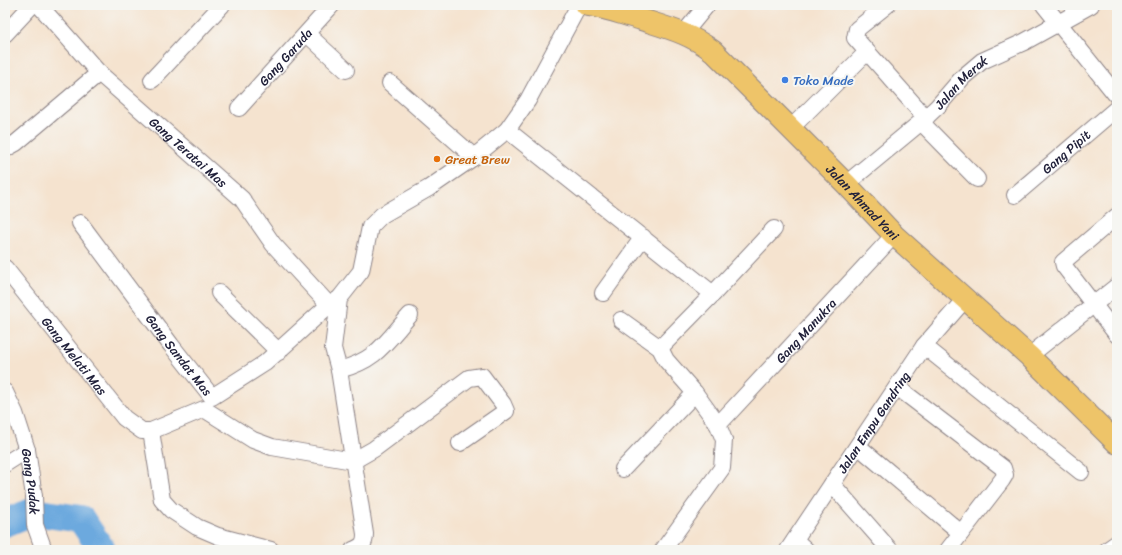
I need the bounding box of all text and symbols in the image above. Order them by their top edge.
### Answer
street label: Gang Garuda [253,22,319,92]
street label: Jalan Merak [928,49,992,116]
place label: Toko Made [793,69,854,92]
marker: Toko Made [780,75,790,85]
street label: Gang Teratai Mas [144,111,233,193]
street label: Gang Pipit [1036,124,1096,180]
place label: Great Brew [445,148,511,171]
marker: Great Brew [432,154,442,164]
street label: Jalan Ahmad Yani [820,158,905,247]
street label: Gang Manukra [770,292,843,369]
street label: Gang Sandat Mas [140,309,218,402]
street label: Gang Melati Mas [36,312,113,401]
street label: Jalan Empu Gandring [831,366,917,479]
street label: Gang Pudak [15,447,46,515]

